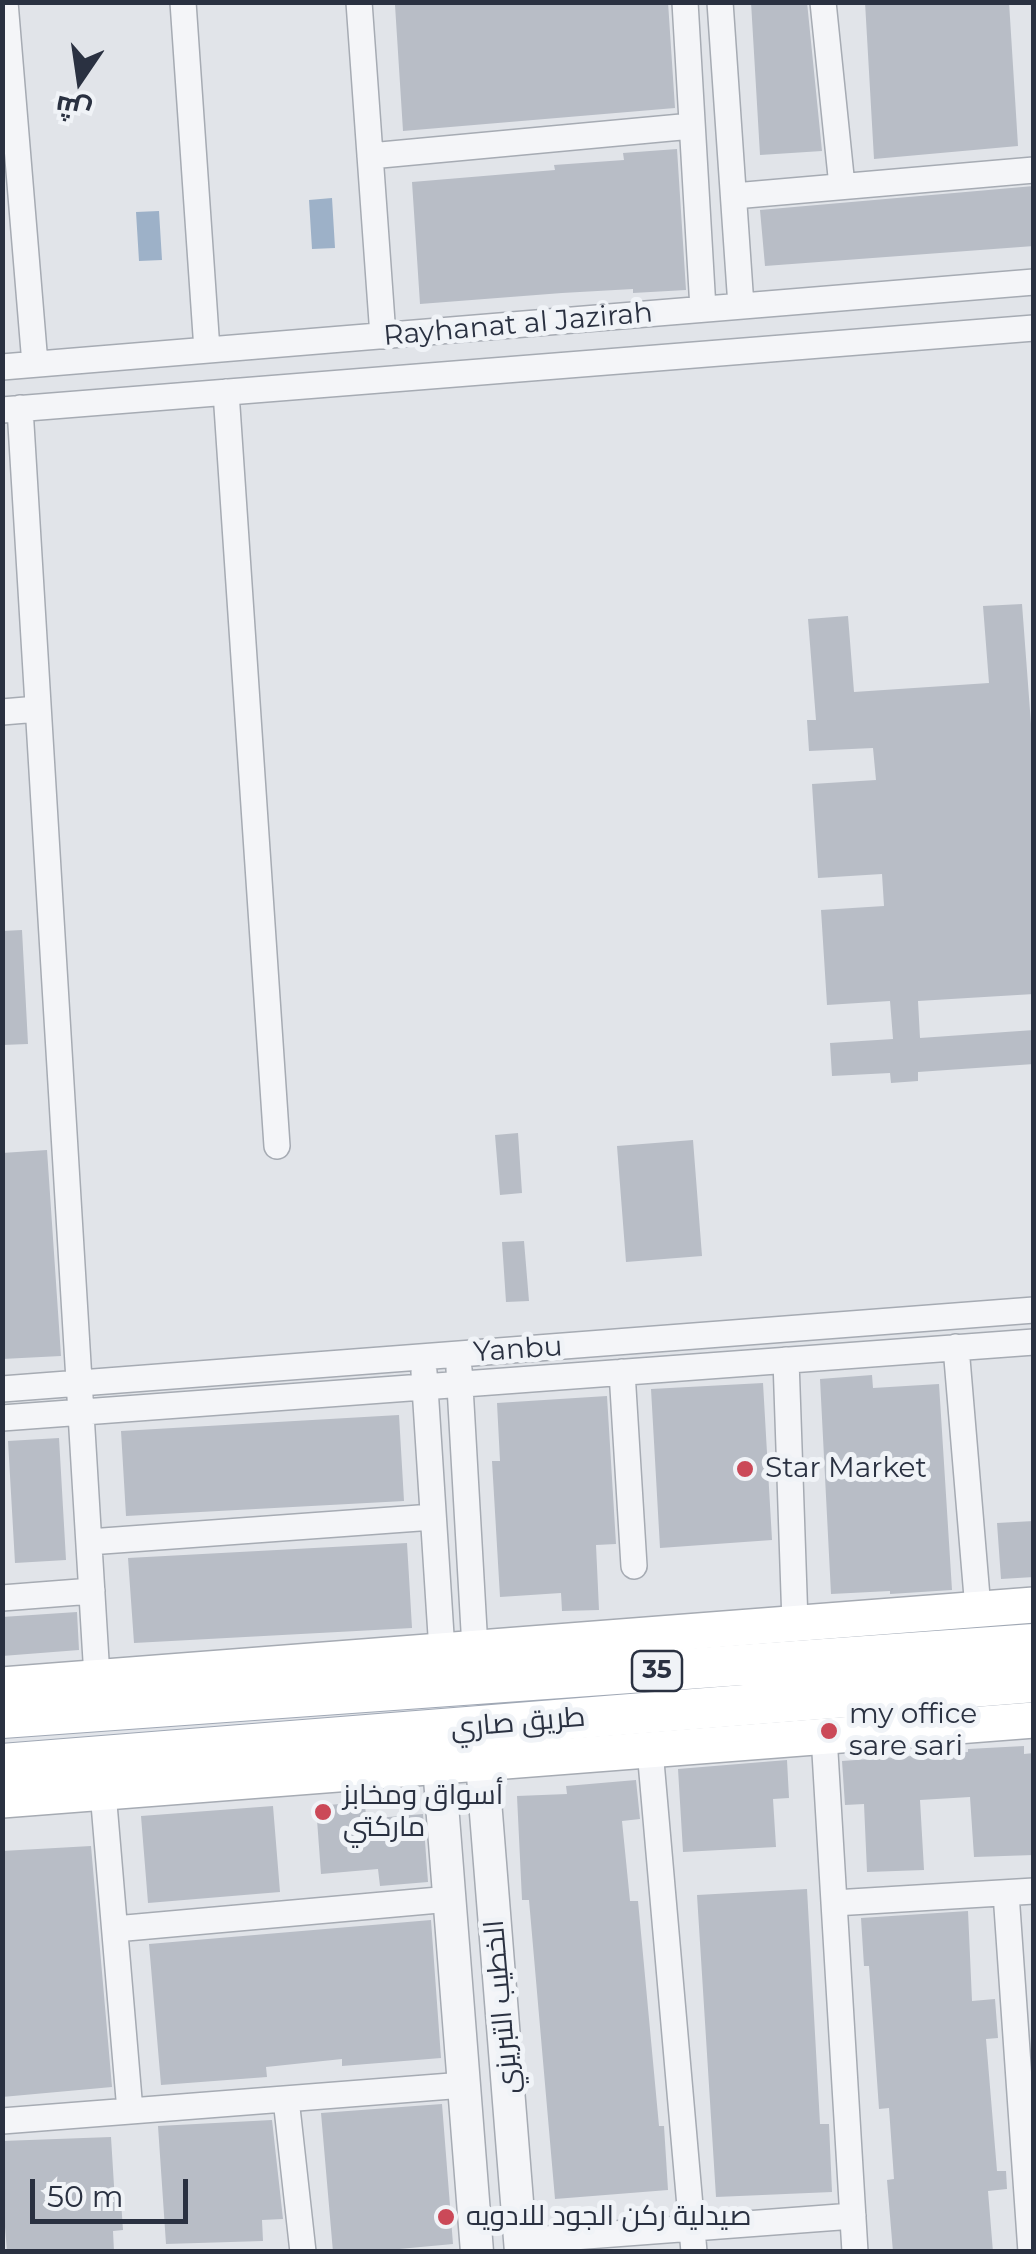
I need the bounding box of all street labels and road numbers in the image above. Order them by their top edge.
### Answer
street label: Rayhanat al Jazirah [382,296,654,354]
street label: Yanbu [472,1330,564,1370]
road number: 35 [632,1651,682,1691]
street label: طريق صاري [449,1700,587,1746]
street label: الخطيب التبريزي [478,1918,526,2096]

